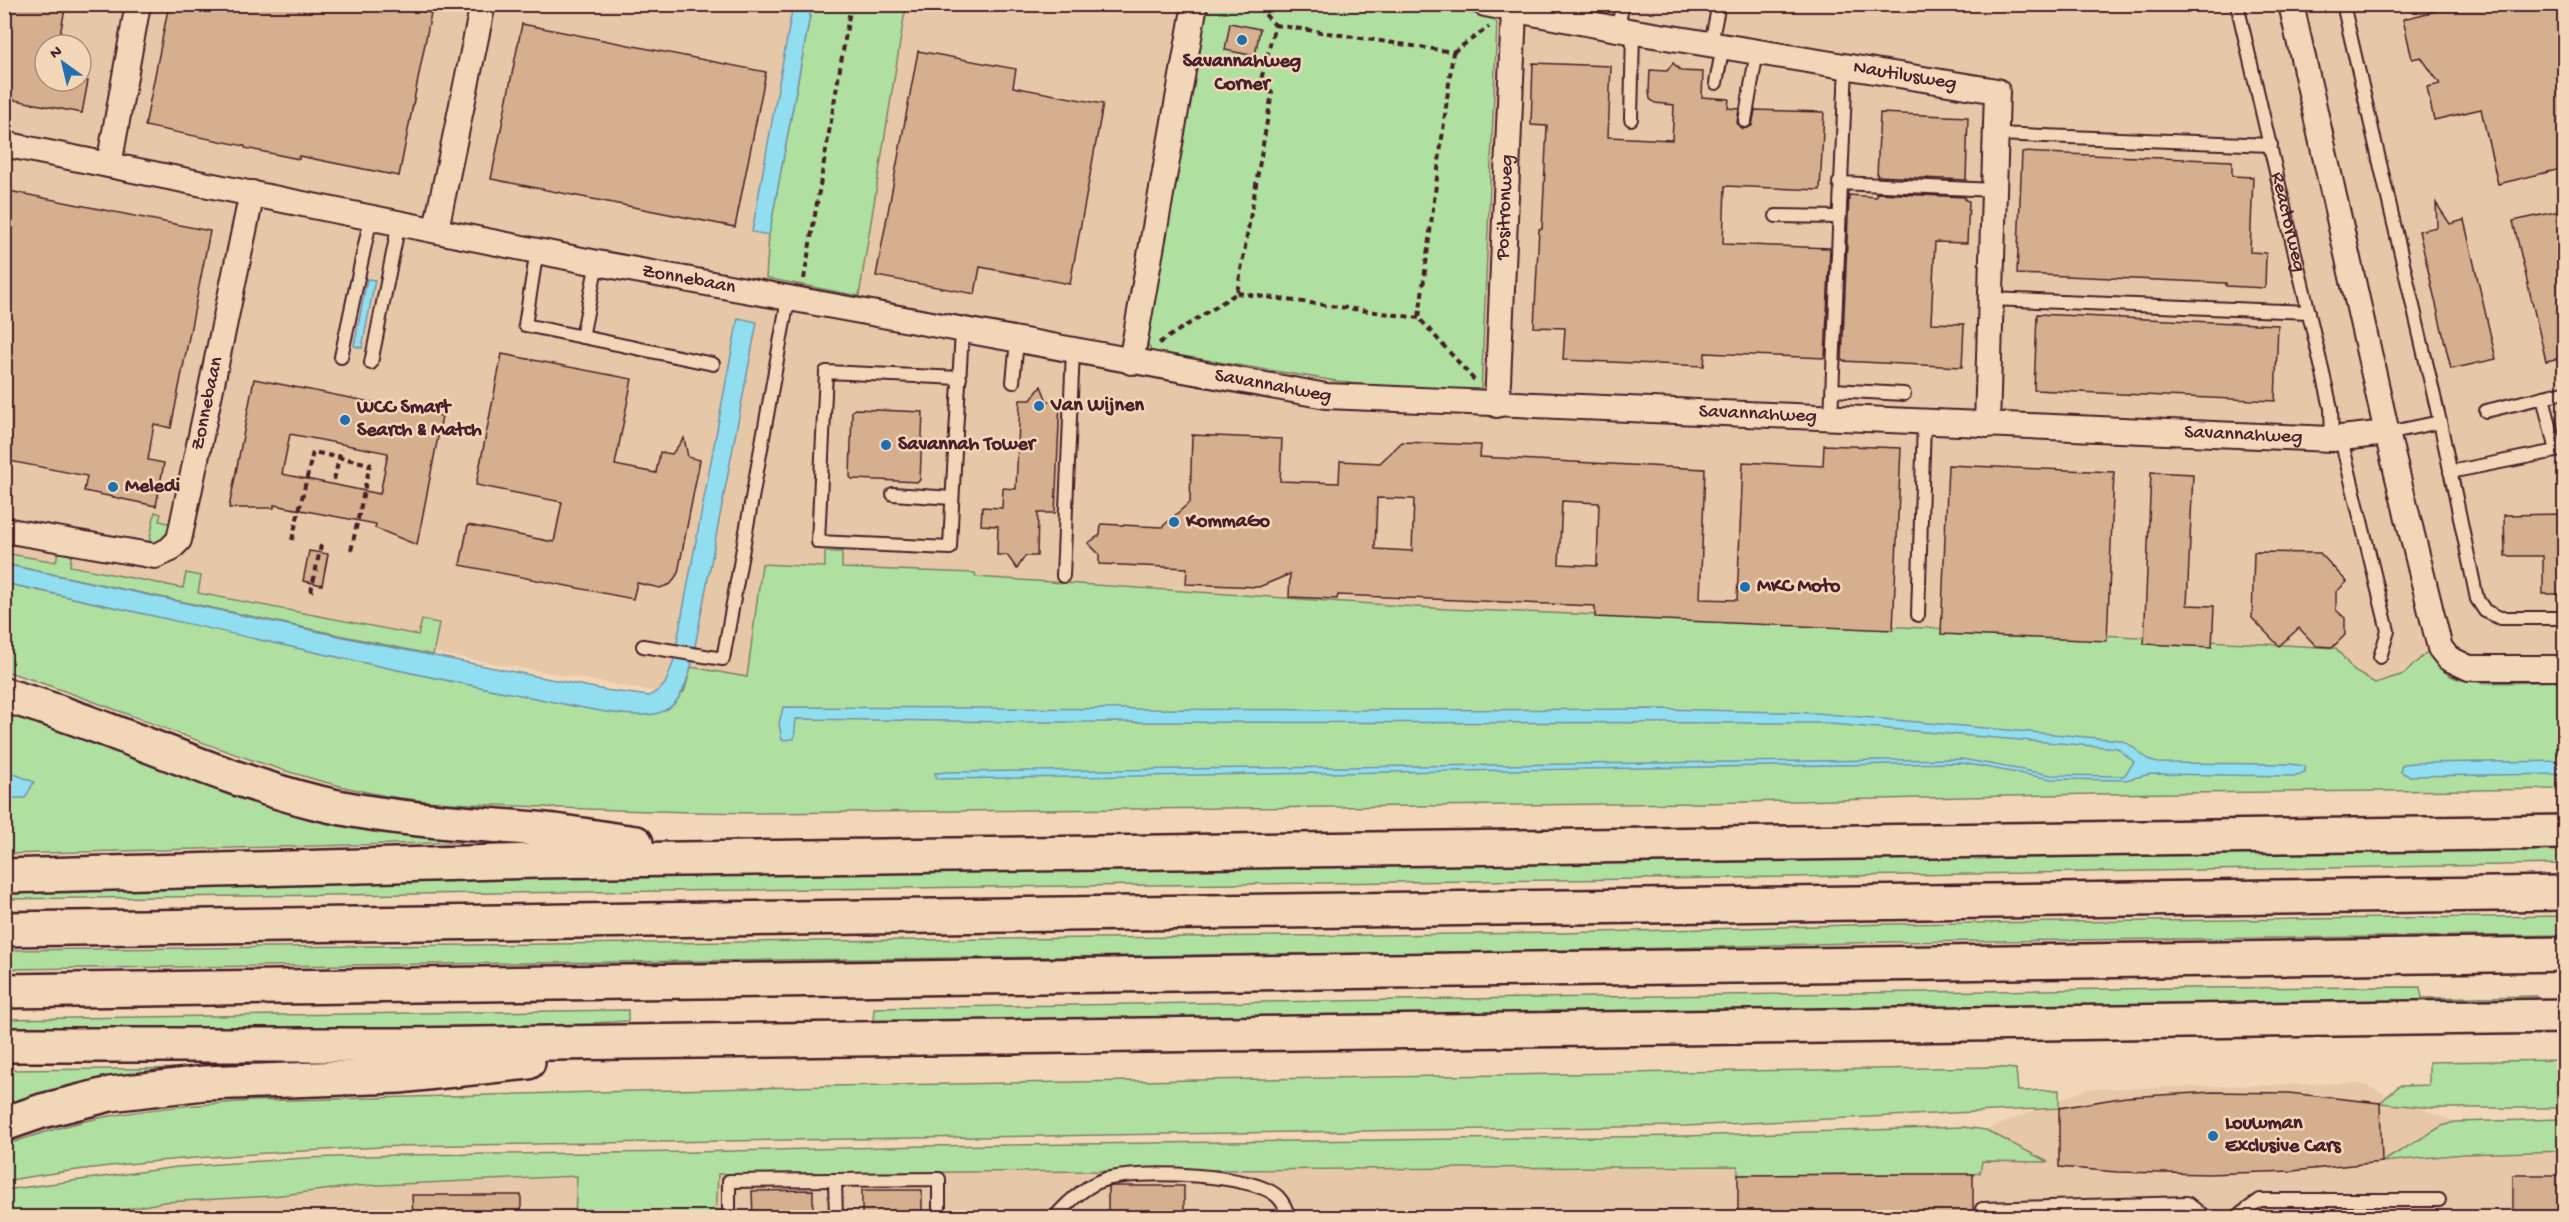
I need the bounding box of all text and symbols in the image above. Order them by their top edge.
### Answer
north arrow [33,33,93,93]
marker: Savannahweg Corner [1235,33,1249,47]
text: N [47,42,67,64]
place label: Savannahweg Corner [1183,51,1301,97]
street label: Nautilusweg [1851,56,1958,96]
street label: Positronweg [1492,154,1519,261]
street label: Reactorweg [2265,170,2310,274]
street label: Zonnebaan [640,260,738,300]
street label: Zonnebaan [187,354,229,452]
street label: Savannahweg [1213,364,1333,408]
place label: Van Wijnen [1050,395,1144,418]
place label: WCC Smart Search & Match [356,397,482,443]
marker: Van Wijnen [1032,399,1046,413]
street label: Savannahweg [1698,400,1817,428]
marker: WCC Smart Search & Match [338,413,352,427]
street label: Savannahweg [2184,421,2303,449]
place label: Savannah Tower [898,434,1037,457]
marker: Savannah Tower [879,438,893,452]
place label: Meledi [125,476,180,499]
marker: Meledi [106,480,120,494]
place label: KommaGo [1185,511,1271,534]
marker: KommaGo [1167,515,1181,529]
place label: MKC Moto [1757,576,1841,599]
marker: MKC Moto [1738,580,1752,594]
place label: Louwman Exclusive Cars [2225,1113,2342,1159]
marker: Louwman Exclusive Cars [2206,1129,2220,1143]

